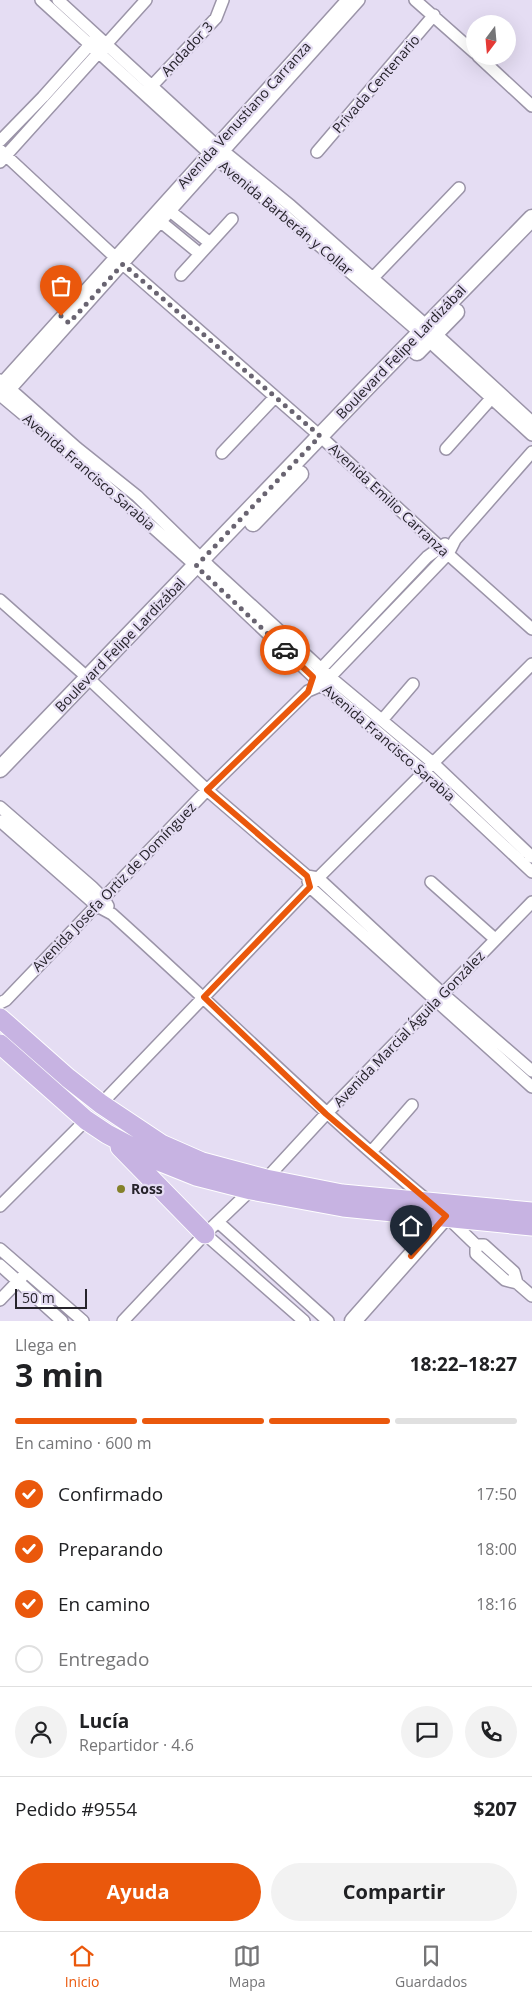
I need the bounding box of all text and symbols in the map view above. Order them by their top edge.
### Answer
north arrow [466,15,516,65]
map controls [466,15,516,65]
street label: Andador 3 [156,17,217,80]
street label: Privada Centenario [328,30,424,137]
street label: Avenida Venustiano Carranza [172,37,315,192]
street label: Avenida Barberán y Collar [215,156,357,279]
pin [40,265,82,316]
icon: bag [47,272,75,300]
street label: Boulevard Felipe Lardizábal [331,280,470,423]
street label: Avenida Francisco Sarabia [19,409,160,534]
street label: Avenida Emilio Carranza [325,439,454,560]
street label: Boulevard Felipe Lardizábal [50,573,189,716]
courier [260,625,310,675]
icon: car [271,636,299,664]
street label: Avenida Francisco Sarabia [319,680,460,805]
street label: Avenida Josefa Ortiz de Domínguez [28,798,200,975]
street label: Avenida Marcial Águila González [329,946,489,1111]
place label: Ross [131,1179,163,1198]
marker: Ross [115,1183,127,1195]
pin [390,1205,432,1256]
icon: home [397,1212,425,1240]
scale bar [15,1286,88,1309]
text: 50 m [22,1288,55,1307]
text: Llega en [15,1334,77,1356]
text: 18:22–18:27 [410,1351,517,1377]
text: 3 min [15,1353,104,1396]
text: En camino · 600 m [15,1432,152,1454]
icon: check [15,1480,43,1508]
text: Confirmado [58,1481,163,1507]
text: 17:50 [476,1483,517,1505]
icon: check [15,1535,43,1563]
text: Preparando [58,1536,163,1562]
text: 18:00 [476,1538,517,1560]
icon: check [15,1590,43,1618]
text: En camino [58,1591,150,1617]
text: 18:16 [476,1593,517,1615]
text: Entregado [58,1646,149,1672]
button: person [15,1706,67,1758]
button: chat [401,1706,453,1758]
button: phone [465,1706,517,1758]
text: Lucía [79,1708,129,1734]
text: Repartidor · 4.6 [79,1734,194,1756]
text: Pedido #9554 [15,1796,137,1822]
text: $207 [474,1796,517,1822]
button: Ayuda [15,1863,261,1921]
button: Compartir [271,1863,517,1921]
tab: Inicio [65,1942,99,1991]
tab: Mapa [229,1942,266,1991]
tab: Guardados [395,1942,467,1991]

